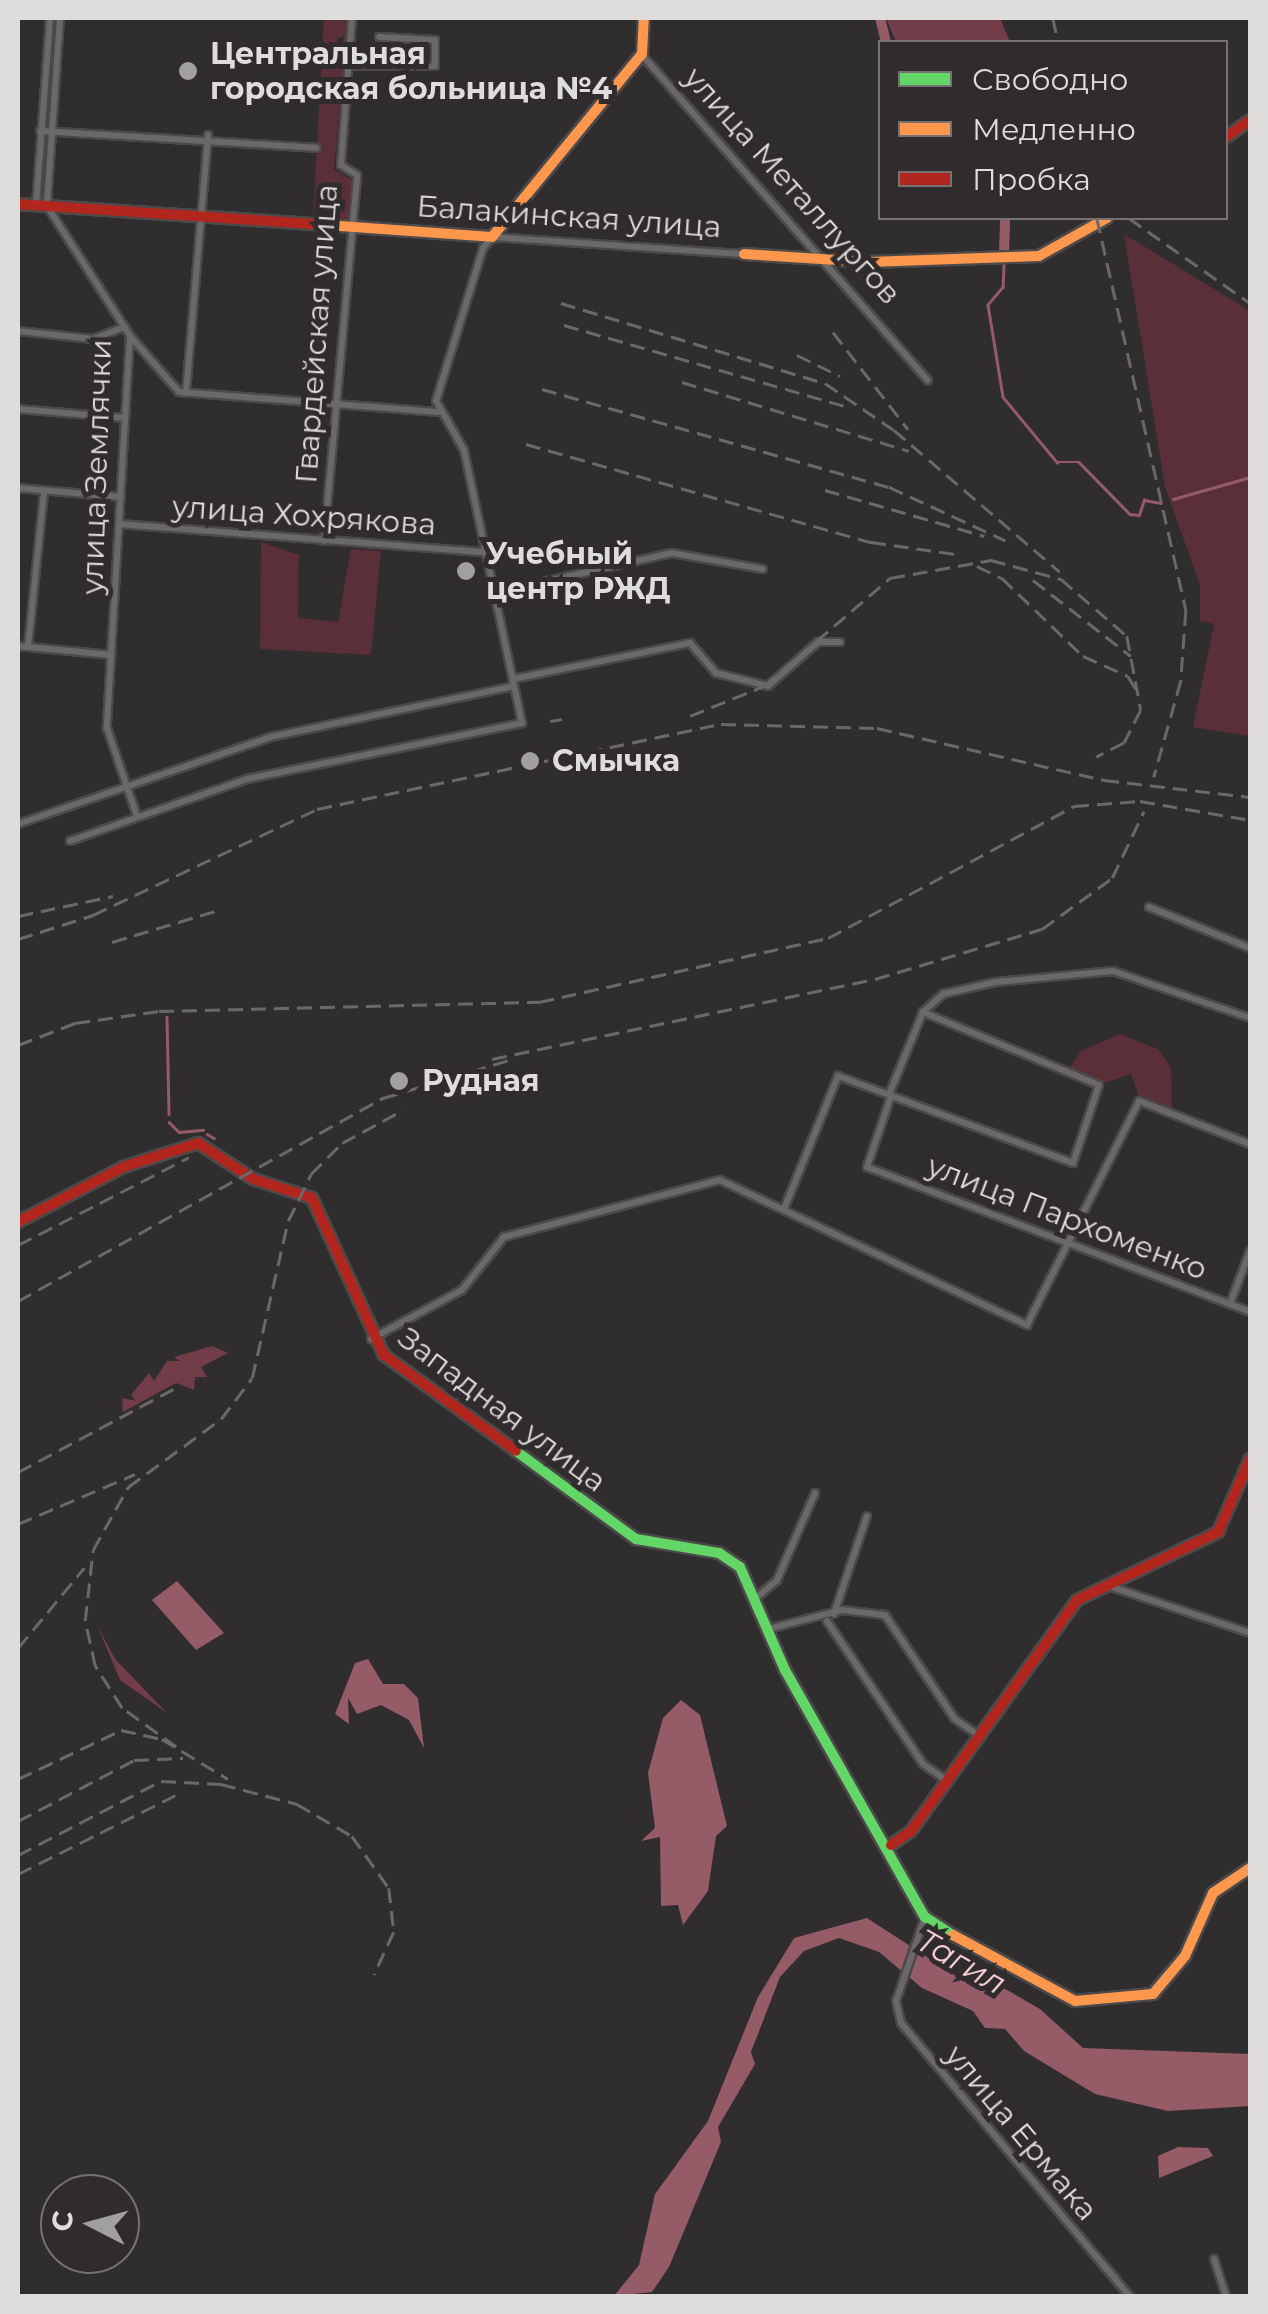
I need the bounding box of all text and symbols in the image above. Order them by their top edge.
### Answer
place label: Центральная городская больница №4 [210,36,612,106]
legend [878,40,1228,220]
marker: Центральная городская больница №4 [175,58,201,84]
street label: улица Металлургов [676,60,908,312]
text: Свободно [972,61,1128,98]
text: Медленно [972,111,1136,148]
text: Пробка [972,161,1091,198]
street label: Гвардейская улица [289,183,345,485]
street label: Балакинская улица [415,188,723,246]
street label: улица Землячки [75,339,119,595]
street label: улица Хохрякова [171,489,437,543]
place label: Учебный центр РЖД [486,536,671,606]
marker: Учебный центр РЖД [455,560,477,582]
place label: Смычка [552,743,680,779]
marker: Смычка [517,748,543,774]
place label: Рудная [422,1063,540,1099]
marker: Рудная [386,1068,412,1094]
street label: улица Пархоменко [922,1148,1212,1288]
street label: Западная улица [391,1320,613,1500]
water label: Тагил [910,1921,1012,2003]
street label: улица Ермака [937,2038,1105,2228]
north arrow [40,2174,140,2274]
text: С [44,2209,80,2233]

